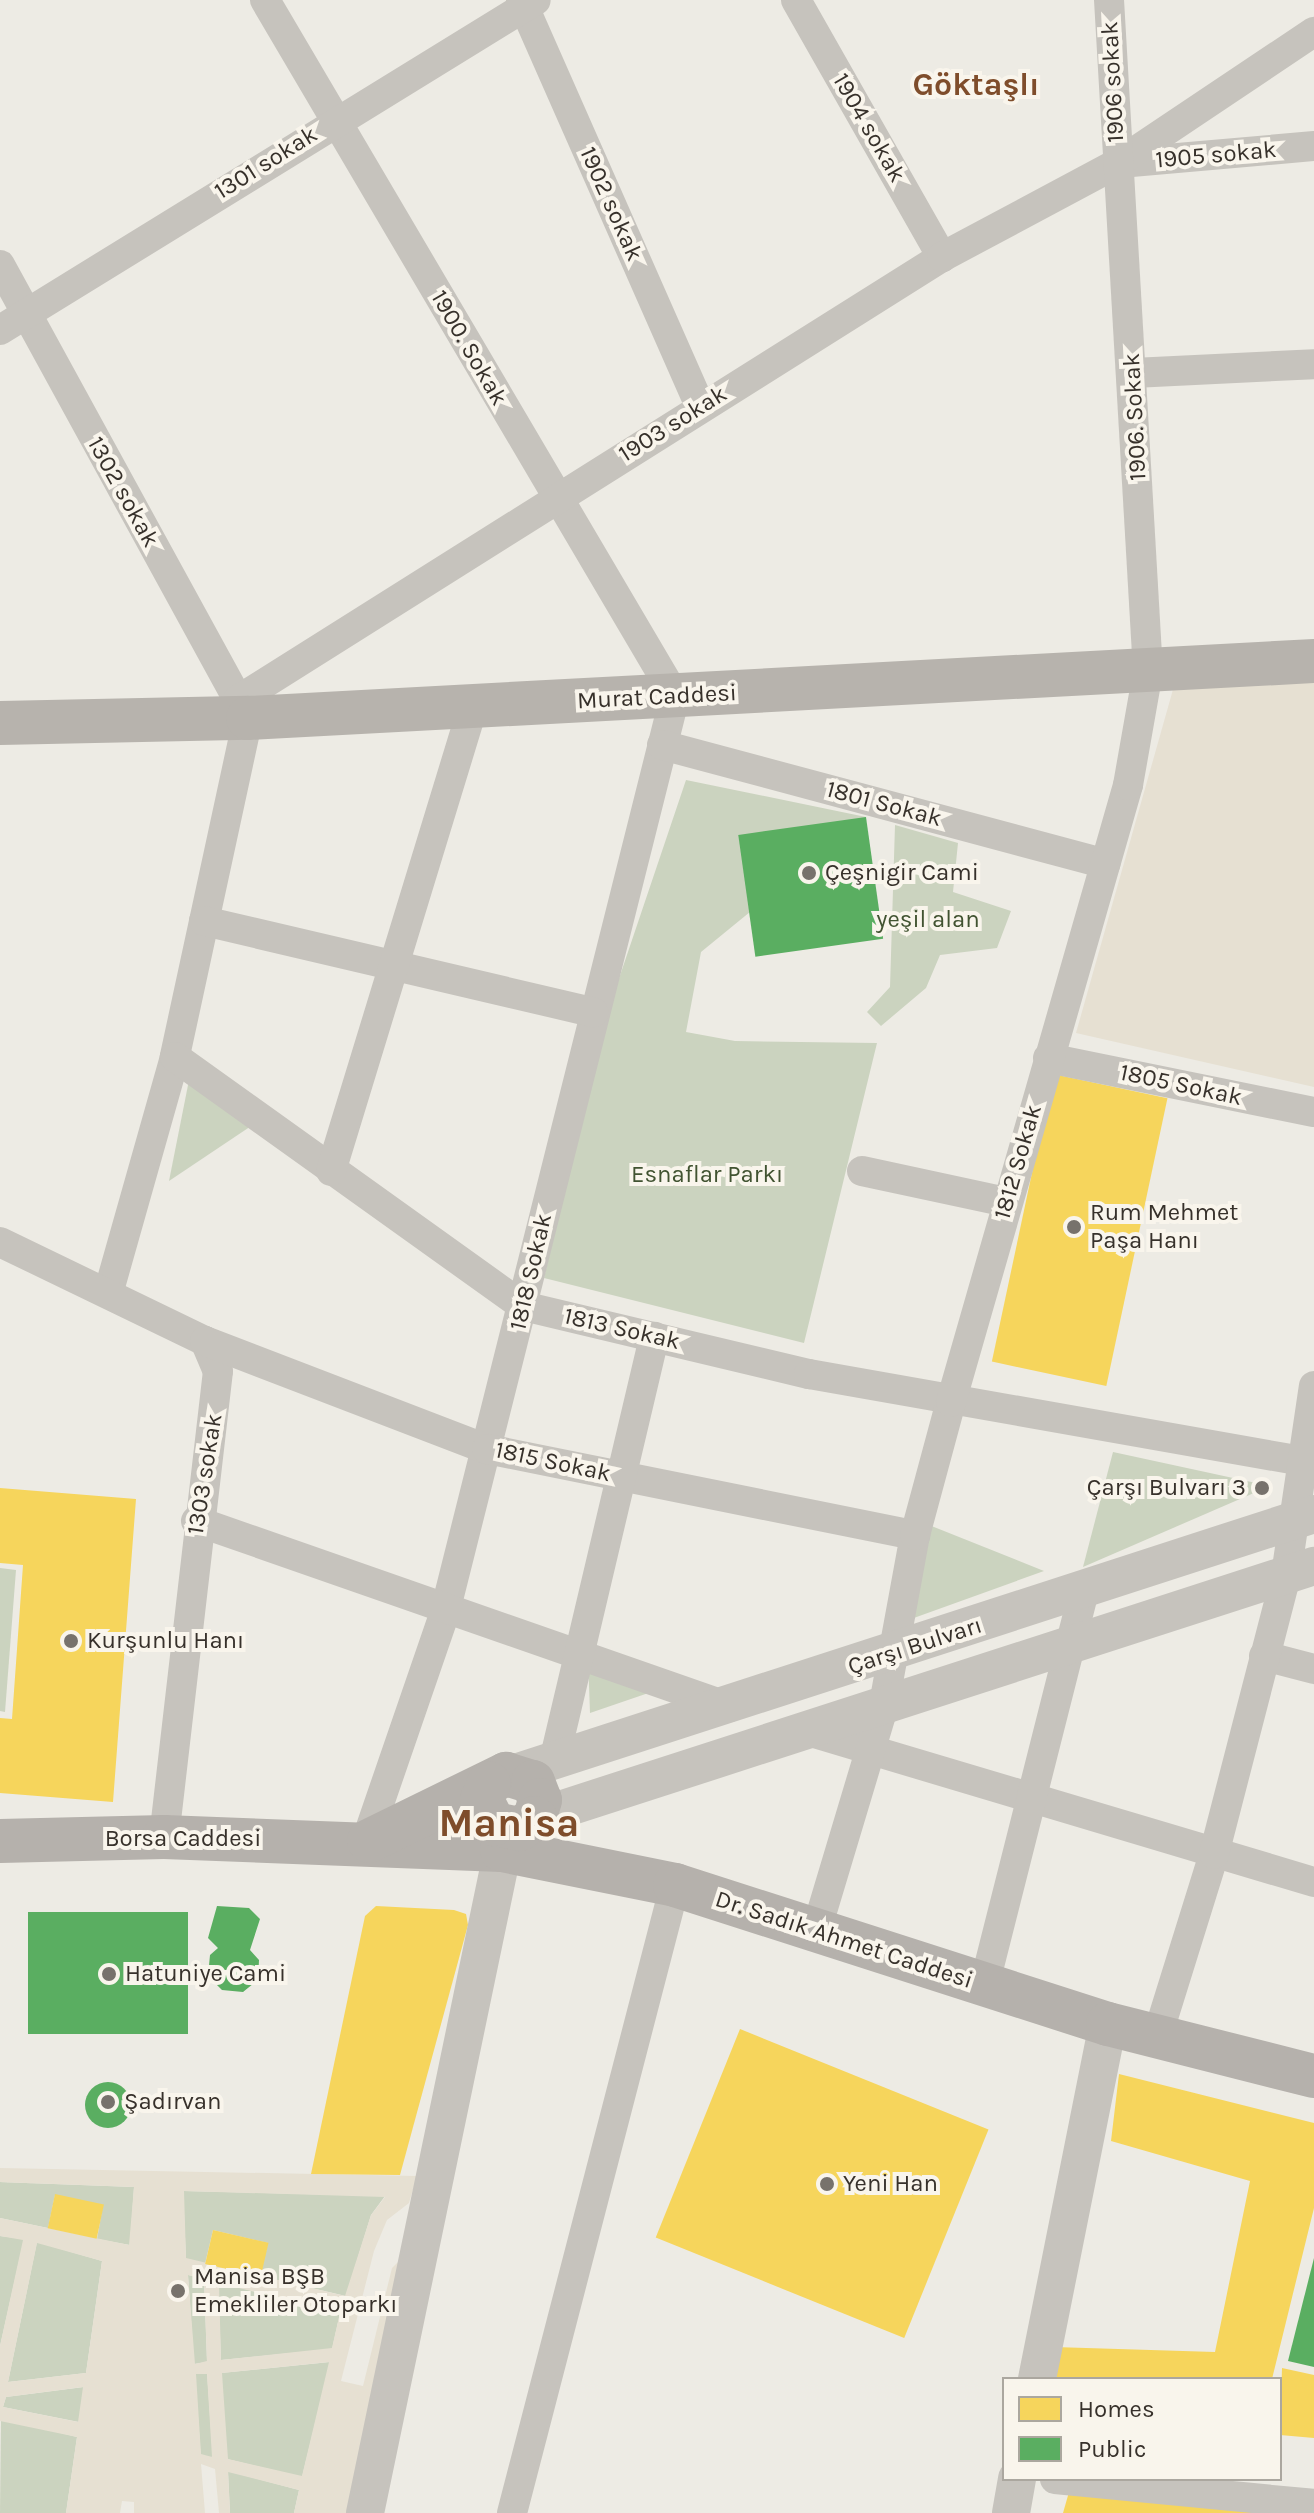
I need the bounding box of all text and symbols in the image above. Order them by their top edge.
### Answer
street label: 1906 sokak [1095,21,1131,143]
district label: Göktaşlı [912,66,1040,104]
street label: 1904 sokak [826,68,912,188]
street label: 1301 sokak [209,120,323,206]
street label: 1905 sokak [1154,135,1278,175]
street label: 1902 sokak [573,143,649,265]
street label: 1900. Sokak [424,285,514,411]
street label: 1906. Sokak [1117,352,1153,482]
street label: 1903 sokak [614,379,732,469]
street label: 1302 sokak [81,432,165,552]
street label: Murat Caddesi [576,678,738,716]
street label: 1801 Sokak [823,775,945,833]
place label: Çeşnigir Cami [825,859,979,887]
marker: Çeşnigir Cami [800,864,818,882]
park label: yeşil alan [876,906,980,934]
street label: 1805 Sokak [1117,1058,1245,1112]
street label: 1812 Sokak [988,1101,1048,1223]
park label: Esnaflar Parkı [631,1161,783,1189]
place label: Rum Mehmet Paşa Hanı [1090,1199,1238,1255]
street label: 1818 Sokak [504,1211,558,1333]
marker: Rum Mehmet Paşa Hanı [1065,1218,1083,1236]
street label: 1813 Sokak [561,1302,683,1356]
street label: 1303 sokak [181,1411,229,1537]
street label: 1815 Sokak [492,1436,614,1488]
place label: Çarşı Bulvarı 3 [1087,1474,1246,1502]
marker: Çarşı Bulvarı 3 [1253,1479,1271,1497]
street label: Çarşı Bulvarı [844,1611,986,1681]
place label: Kurşunlu Hanı [87,1627,244,1655]
marker: Kurşunlu Hanı [62,1632,80,1650]
district label: Manisa [439,1799,579,1847]
street label: Borsa Caddesi [105,1825,261,1853]
street label: Dr. Sadık Ahmet Caddesi [712,1885,976,1995]
place label: Hatuniye Cami [125,1960,286,1988]
marker: Hatuniye Cami [100,1965,118,1983]
place label: Şadırvan [124,2088,222,2116]
marker: Şadırvan [99,2093,117,2111]
place label: Yeni Han [843,2170,938,2198]
marker: Yeni Han [818,2175,836,2193]
place label: Manisa BŞB Emekliler Otoparkı [194,2263,397,2319]
marker: Manisa BŞB Emekliler Otoparkı [169,2282,187,2300]
legend [1002,2377,1282,2481]
text: Homes [1078,2395,1155,2423]
text: Public [1078,2435,1146,2463]

